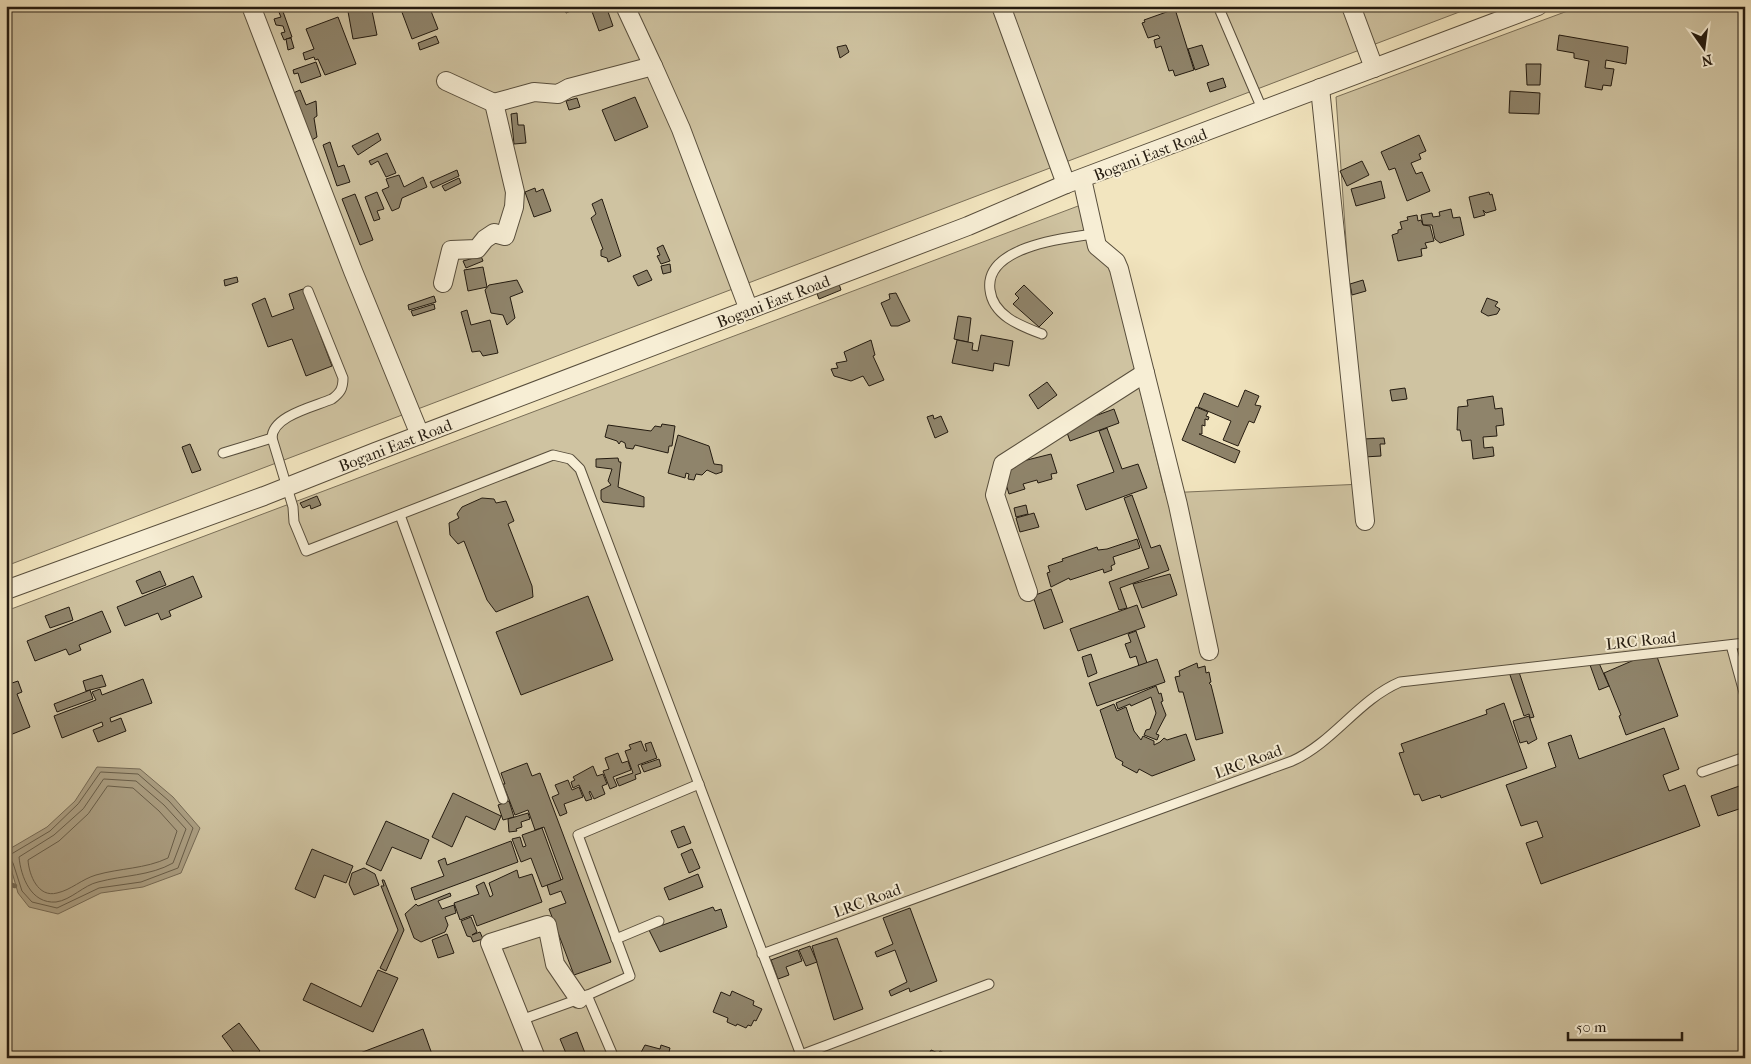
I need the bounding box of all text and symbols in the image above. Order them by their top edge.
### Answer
north arrow [1678,22,1728,72]
text: N [1699,51,1714,70]
street label: Bogani East Road [1091,124,1210,185]
street label: Bogani East Road [714,271,833,332]
street label: Bogani East Road [336,415,455,476]
street label: LRC Road [1605,627,1677,654]
street label: LRC Road [1212,740,1285,782]
street label: LRC Road [831,879,904,921]
scale bar [1568,1009,1682,1041]
text: 50 m [1576,1018,1607,1036]

